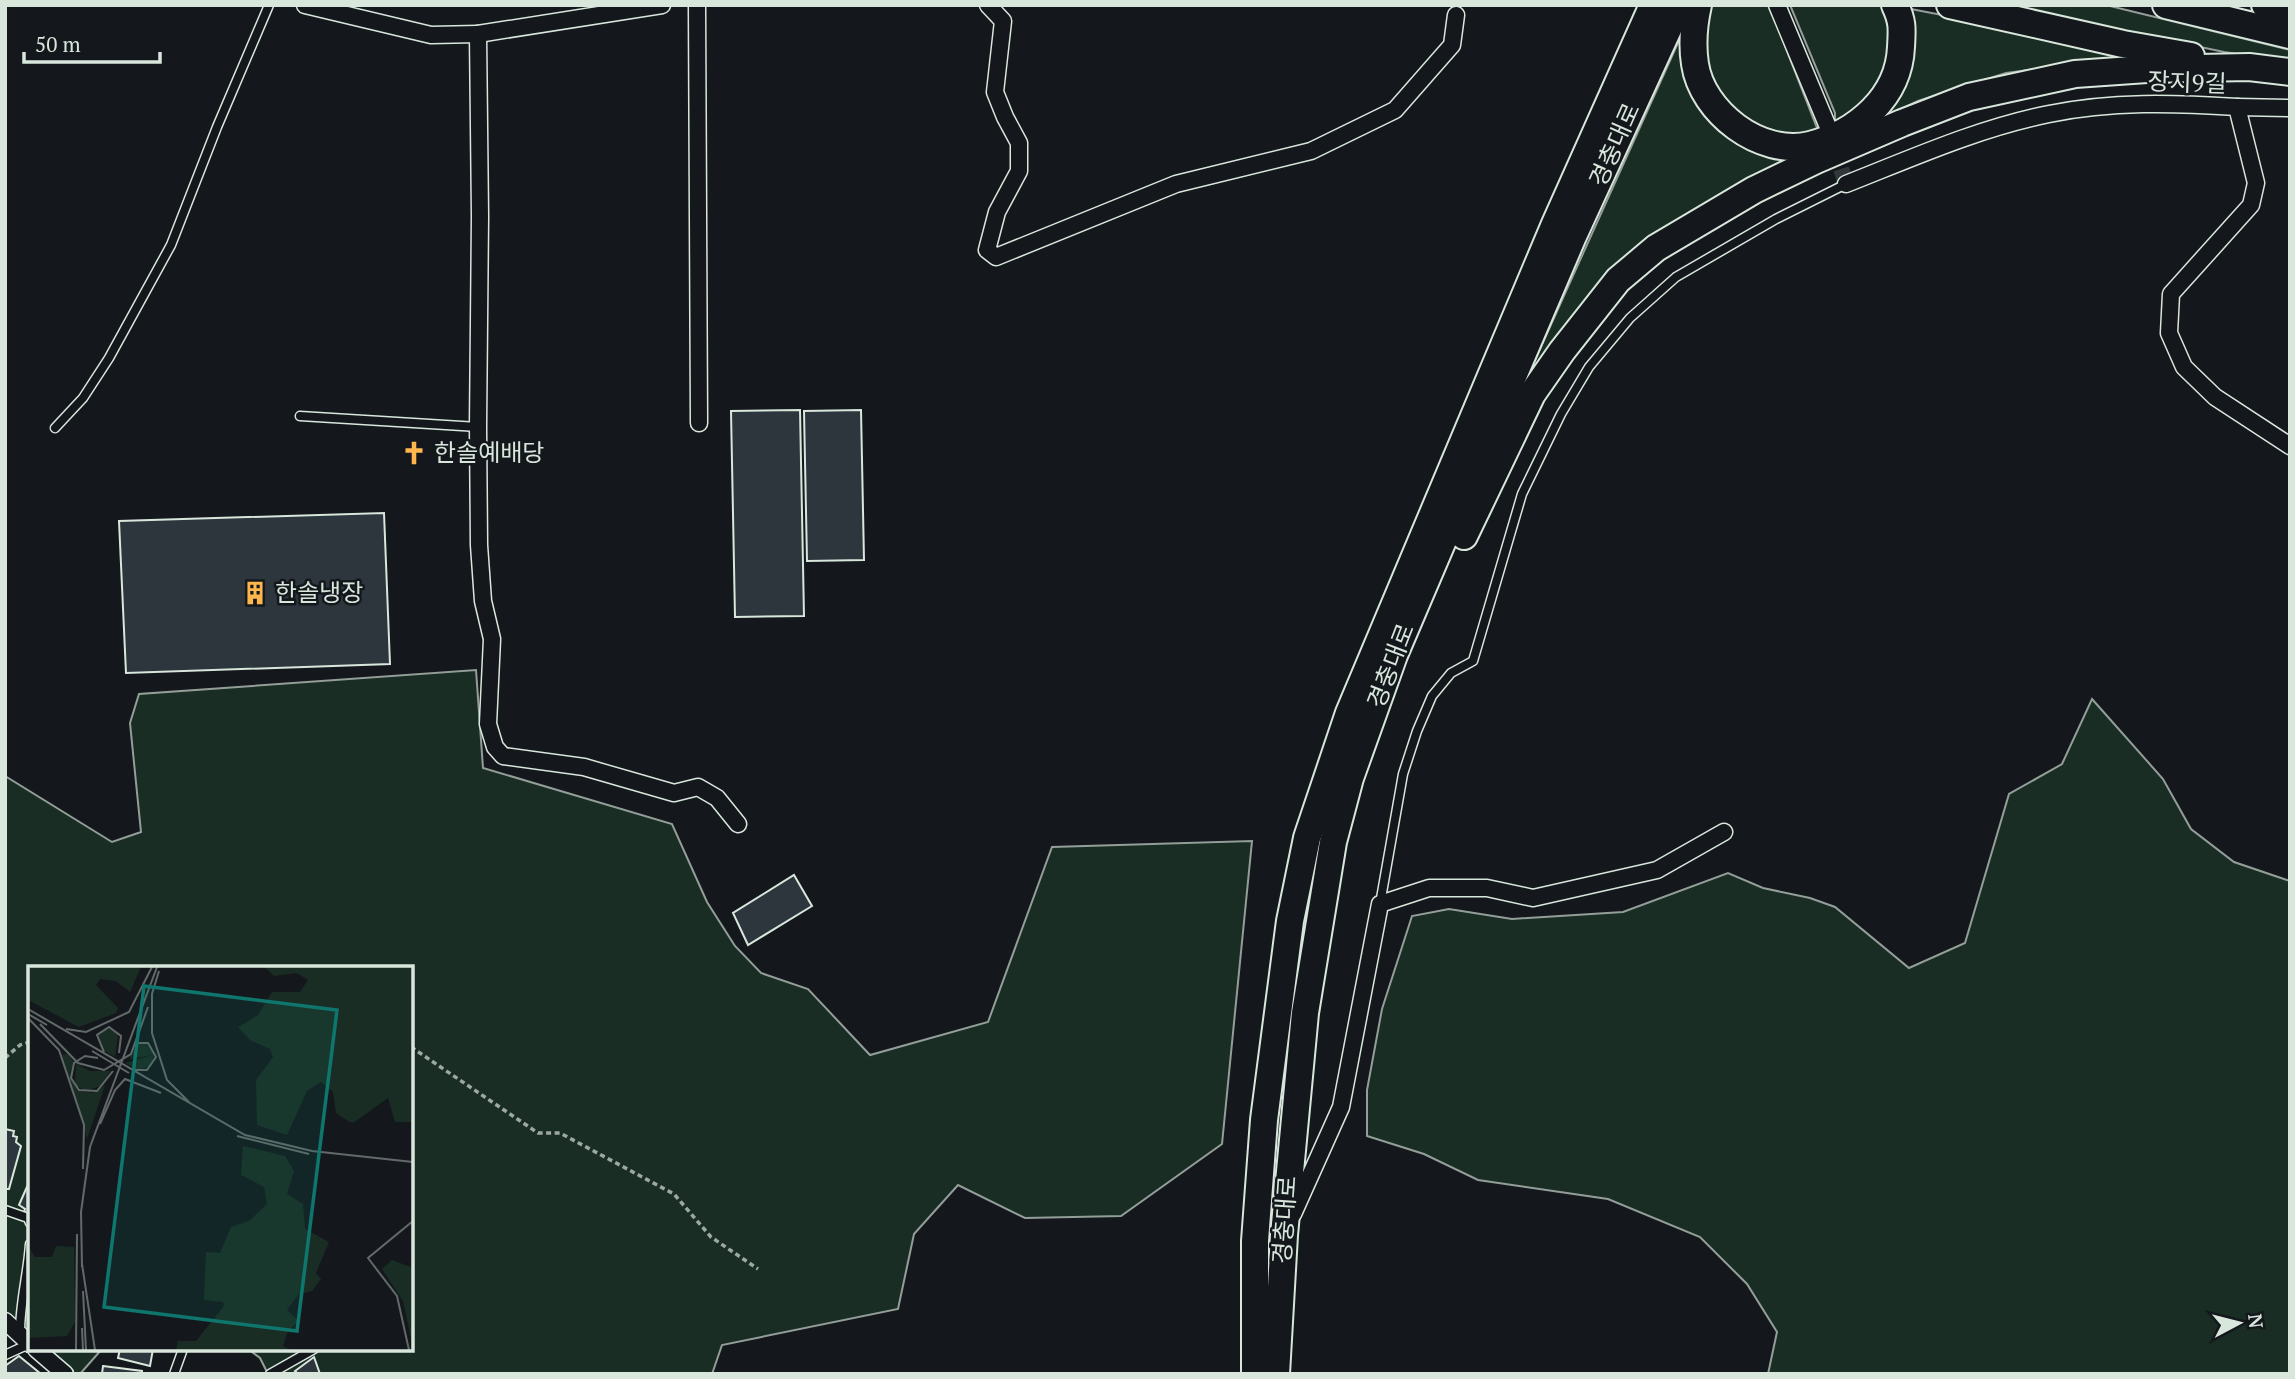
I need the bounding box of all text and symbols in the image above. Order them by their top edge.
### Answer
scale bar [24,21,161,65]
text: 50 m [35,30,81,58]
street label: 장지9길 [2147,65,2227,99]
street label: 경충대로 [1582,98,1647,191]
place label: 한솔예배당 [434,436,544,468]
church icon: 한솔예배당 [400,439,428,467]
place label: 한솔냉장 [275,576,363,608]
building icon: 한솔냉장 [241,579,269,607]
street label: 경충대로 [1359,619,1421,713]
inset map [28,966,413,1351]
street label: 경충대로 [1265,1175,1303,1265]
north arrow [2204,1288,2274,1358]
text: N [2243,1312,2270,1330]

